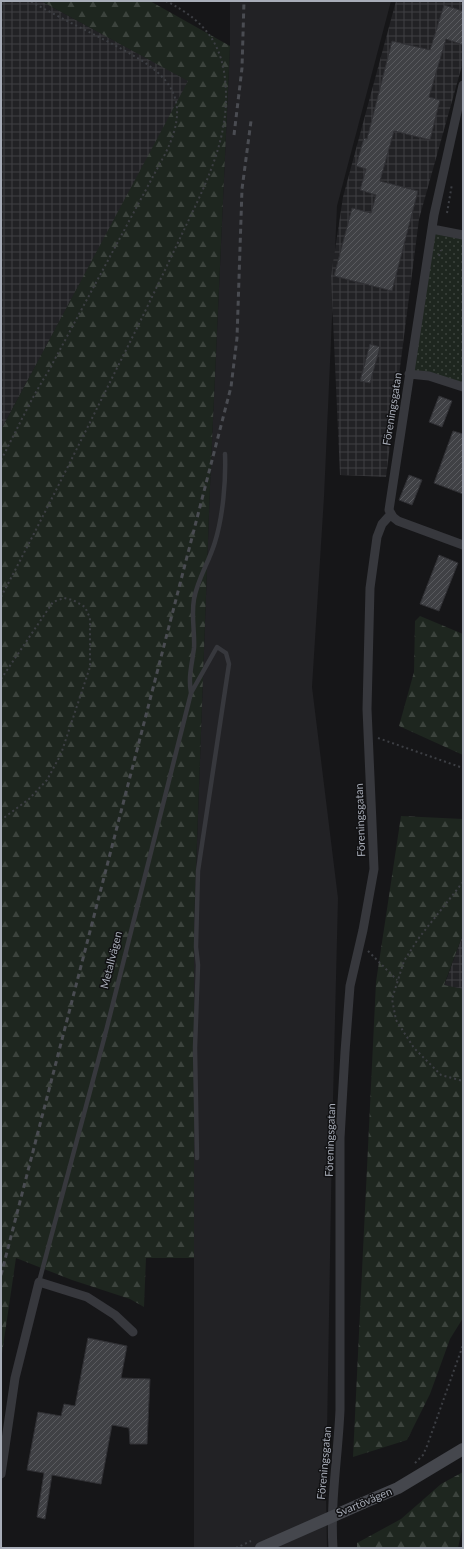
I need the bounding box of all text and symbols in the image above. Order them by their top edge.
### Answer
street label: Föreningsgatan [379,372,404,446]
street label: Föreningsgatan [352,783,367,857]
street label: Metallvägen [97,930,124,990]
street label: Föreningsgatan [322,1103,337,1177]
street label: Föreningsgatan [314,1426,333,1500]
street label: Svartövägen [334,1484,394,1519]

